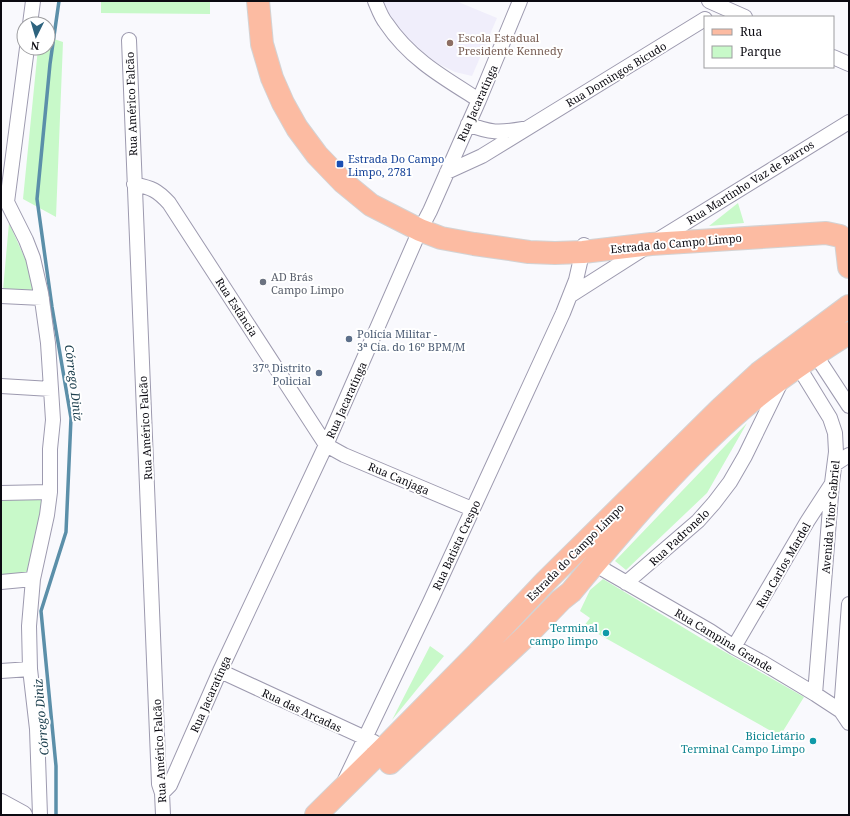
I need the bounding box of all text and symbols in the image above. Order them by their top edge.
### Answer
north arrow [16,16,56,56]
legend [704,16,834,68]
text: Rua [740,23,762,40]
place label: Escola Estadual Presidente Kennedy [458,30,564,58]
marker: Escola Estadual Presidente Kennedy [445,38,455,48]
street label: Rua Domingos Bicudo [563,38,669,110]
text: N [30,39,40,54]
text: Parque [740,43,781,60]
street label: Rua Américo Falcão [122,52,140,156]
street label: Rua Jacaratinga [453,62,501,144]
street label: Rua Martinho Vaz de Barros [683,137,817,227]
place label: Estrada Do Campo Limpo, 2781 [348,151,444,179]
marker: Estrada Do Campo Limpo, 2781 [335,159,345,169]
street label: Estrada do Campo Limpo [610,230,742,256]
place label: AD Brás Campo Limpo [271,269,344,297]
street label: Rua Estância [212,275,262,339]
marker: AD Brás Campo Limpo [258,277,268,287]
place label: Polícia Militar - 3ª Cia. do 16º BPM/M [357,326,465,354]
marker: Polícia Militar - 3ª Cia. do 16º BPM/M [344,334,354,344]
water label: Córrego Diniz [61,344,87,422]
street label: Rua Jacaratinga [322,359,370,441]
place label: 37º Distrito Policial [252,360,312,388]
marker: 37º Distrito Policial [314,368,324,378]
street label: Rua Américo Falcão [135,376,155,480]
street label: Rua Canjaga [366,458,432,498]
street label: Avenida Vitor Gabriel [818,459,842,574]
street label: Rua Batista Crespo [429,498,483,592]
street label: Estrada do Campo Limpo [523,500,627,604]
street label: Rua Padronelo [646,505,712,569]
street label: Rua Carlos Mardel [752,519,814,611]
street label: Rua Campina Grande [672,605,776,675]
place label: Terminal campo limpo [530,620,599,648]
marker: Terminal campo limpo [601,628,611,638]
street label: Rua Jacaratinga [186,653,234,735]
water label: Córrego Diniz [29,678,53,756]
street label: Rua das Arcadas [260,685,344,735]
street label: Rua Américo Falcão [149,699,169,803]
place label: Bicicletário Terminal Campo Limpo [681,728,805,756]
marker: Bicicletário Terminal Campo Limpo [808,736,818,746]

